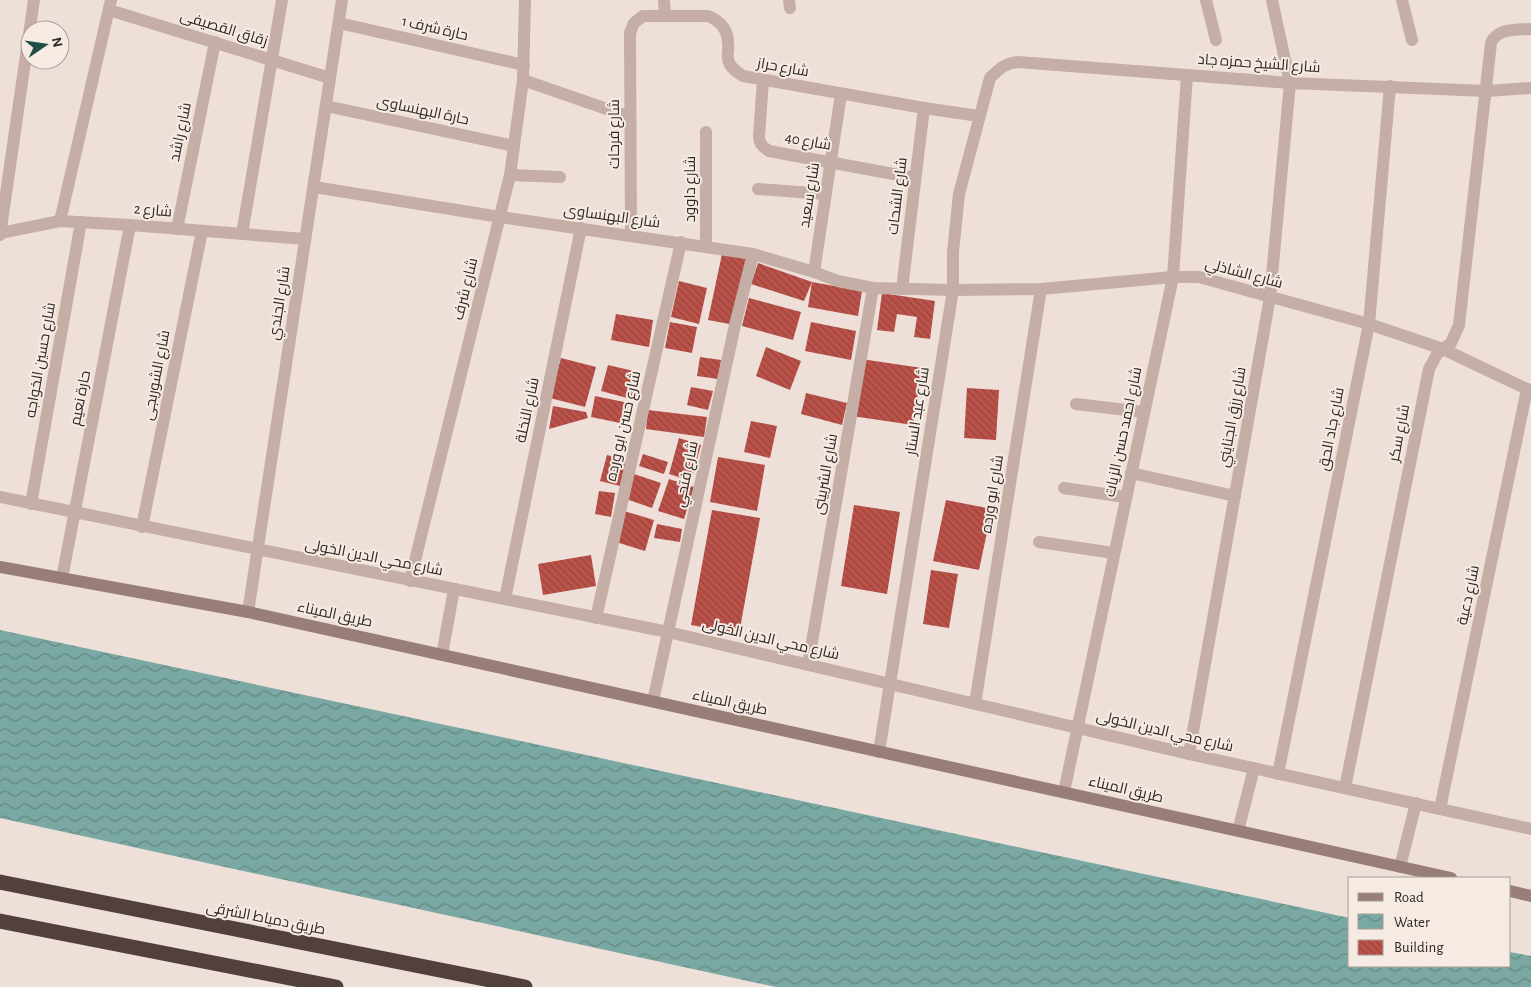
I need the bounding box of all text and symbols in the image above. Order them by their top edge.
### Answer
street label: زقاق القصيفى [178,8,269,51]
street label: حارة شرف 1 [400,13,470,44]
north arrow [20,20,70,70]
text: N [49,36,65,49]
street label: شارع الشيخ حمزه جاد [1197,51,1321,78]
street label: شارع حراز [754,54,810,82]
street label: حارة البهنساوى [375,93,470,130]
street label: شارع فرحات [606,99,625,169]
street label: شارع راشد [166,101,197,164]
street label: شارع 40 [783,129,832,156]
street label: شارع داوود [682,156,701,222]
street label: شارع الشحات [884,156,913,236]
street label: شارع سعيد [796,161,825,229]
street label: شارع 2 [133,200,173,223]
street label: شارع البهنساوى [562,201,661,234]
street label: شارع الشاذلي [1202,255,1284,295]
street label: شارع شرف [450,256,483,323]
street label: شارع الجندي [265,265,297,342]
street label: شارع حسين الخواجه [22,301,61,420]
street label: شارع الشوربجى [139,329,176,422]
street label: شارع احمد حسن الزيات [1101,365,1148,499]
street label: شارع عبد الستار [902,366,935,458]
street label: شارع رزق الجنايني [1215,366,1253,469]
street label: حارة نعيم [68,369,95,427]
street label: شارع حسن ابو ورده [603,369,646,483]
street label: شارع النخلة [512,376,545,445]
street label: شارع جاد الحق [1315,386,1350,473]
street label: شارع سكر [1385,403,1415,465]
street label: شارع الشربينى [810,432,843,516]
street label: شارع فتحي [671,439,705,509]
street label: شارع ابو ورده [978,454,1009,535]
street label: شارع محي الدين الخولى [303,536,444,582]
street label: شارع دعية [1454,564,1485,627]
street label: طريق الميناء [296,599,374,632]
street label: شارع محي الدين الخولى [700,615,841,666]
street label: طريق الميناء [691,687,769,720]
street label: شارع محي الدين الخولى [1094,707,1235,758]
street label: طريق الميناء [1087,774,1165,807]
legend [1348,877,1511,967]
text: Road [1394,890,1424,905]
street label: طريق دمياط الشرقى [205,899,327,939]
text: Water [1394,915,1430,930]
text: Building [1394,940,1444,955]

